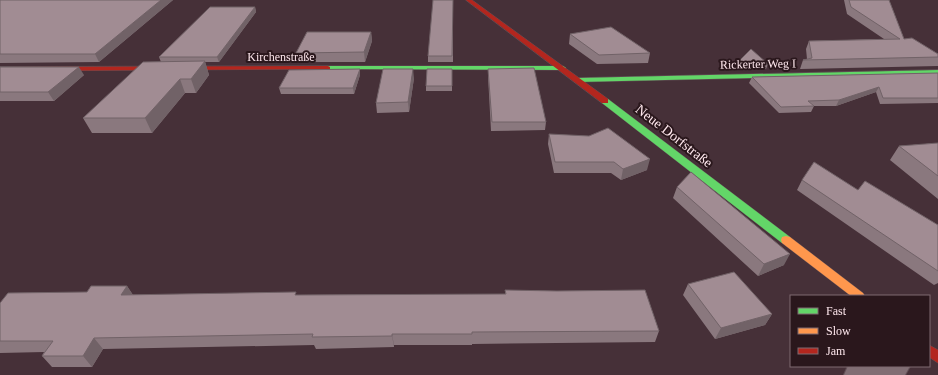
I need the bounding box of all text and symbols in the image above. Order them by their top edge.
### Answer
street label: Kirchenstraße [247,50,315,64]
street label: Rickerter Weg I [720,56,796,72]
street label: Neue Dorfstraße [633,101,715,171]
legend [790,295,930,367]
text: Fast [826,304,847,318]
text: Slow [826,324,851,338]
text: Jam [826,344,846,358]

